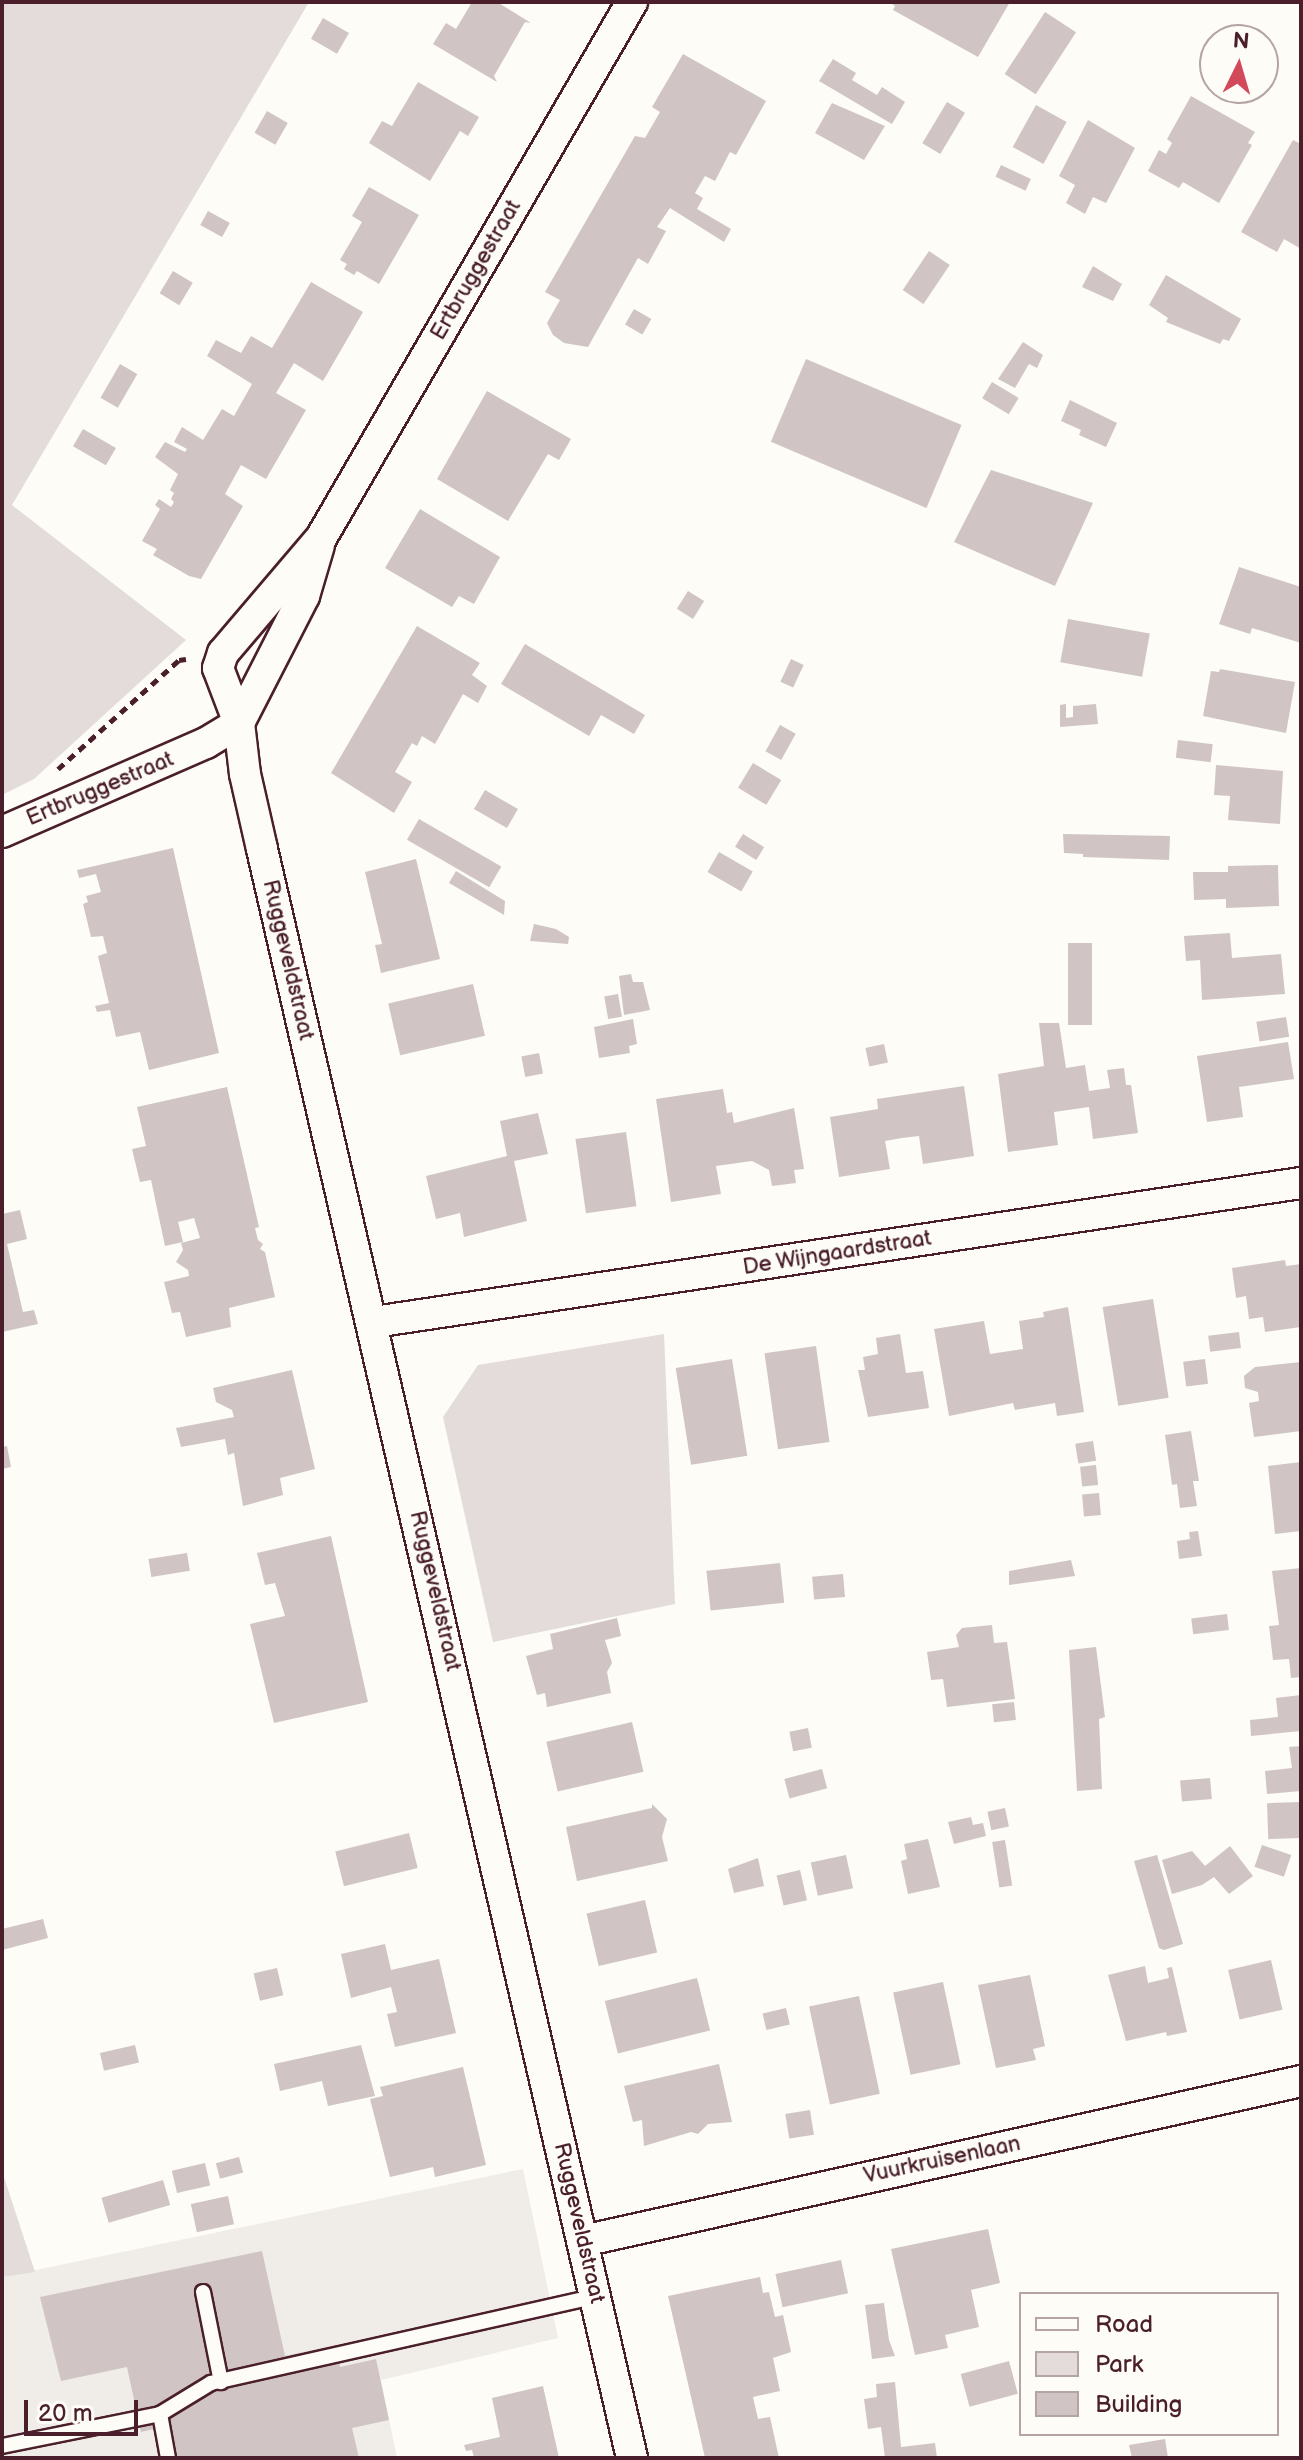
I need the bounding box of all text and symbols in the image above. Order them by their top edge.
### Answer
north arrow [1199,24,1279,104]
text: N [1232,27,1250,56]
street label: Ertbruggestraat [425,195,527,345]
street label: Ertbruggestraat [22,746,178,832]
street label: Ruggeveldstraat [257,877,319,1043]
street label: De Wijngaardstraat [741,1225,933,1281]
street label: Ruggeveldstraat [404,1508,466,1674]
street label: Vuurkruisenlaan [861,2130,1023,2190]
street label: Ruggeveldstraat [548,2140,610,2306]
legend [1019,2292,1279,2436]
text: Road [1095,2310,1153,2339]
text: Park [1095,2350,1143,2379]
scale bar [28,2384,142,2434]
text: Building [1095,2390,1182,2419]
text: 20 m [38,2399,93,2428]

